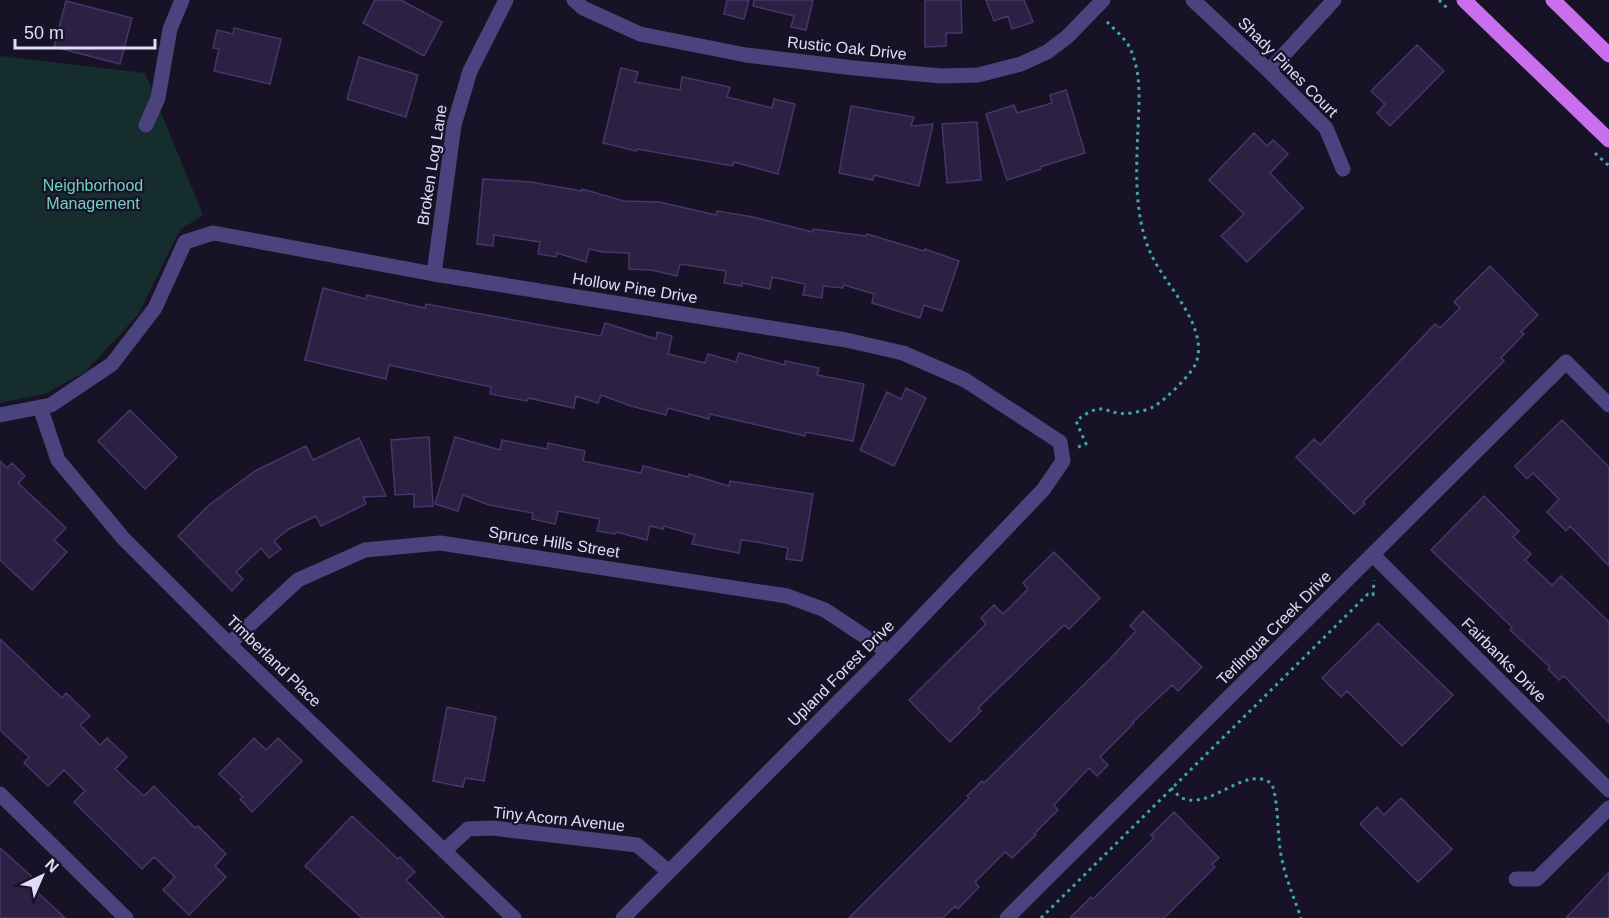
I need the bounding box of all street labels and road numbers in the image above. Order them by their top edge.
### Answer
street label: Shady Pines Court [1235,14,1342,121]
street label: Rustic Oak Drive [786,33,908,63]
street label: Broken Log Lane [414,103,450,227]
street label: Hollow Pine Drive [571,270,699,306]
street label: Spruce Hills Street [487,523,621,561]
street label: Terlingua Creek Drive [1214,568,1334,688]
street label: Timberland Place [224,612,325,710]
street label: Fairbanks Drive [1458,614,1550,706]
street label: Upland Forest Drive [785,617,897,729]
street label: Tiny Acorn Avenue [492,804,626,834]

